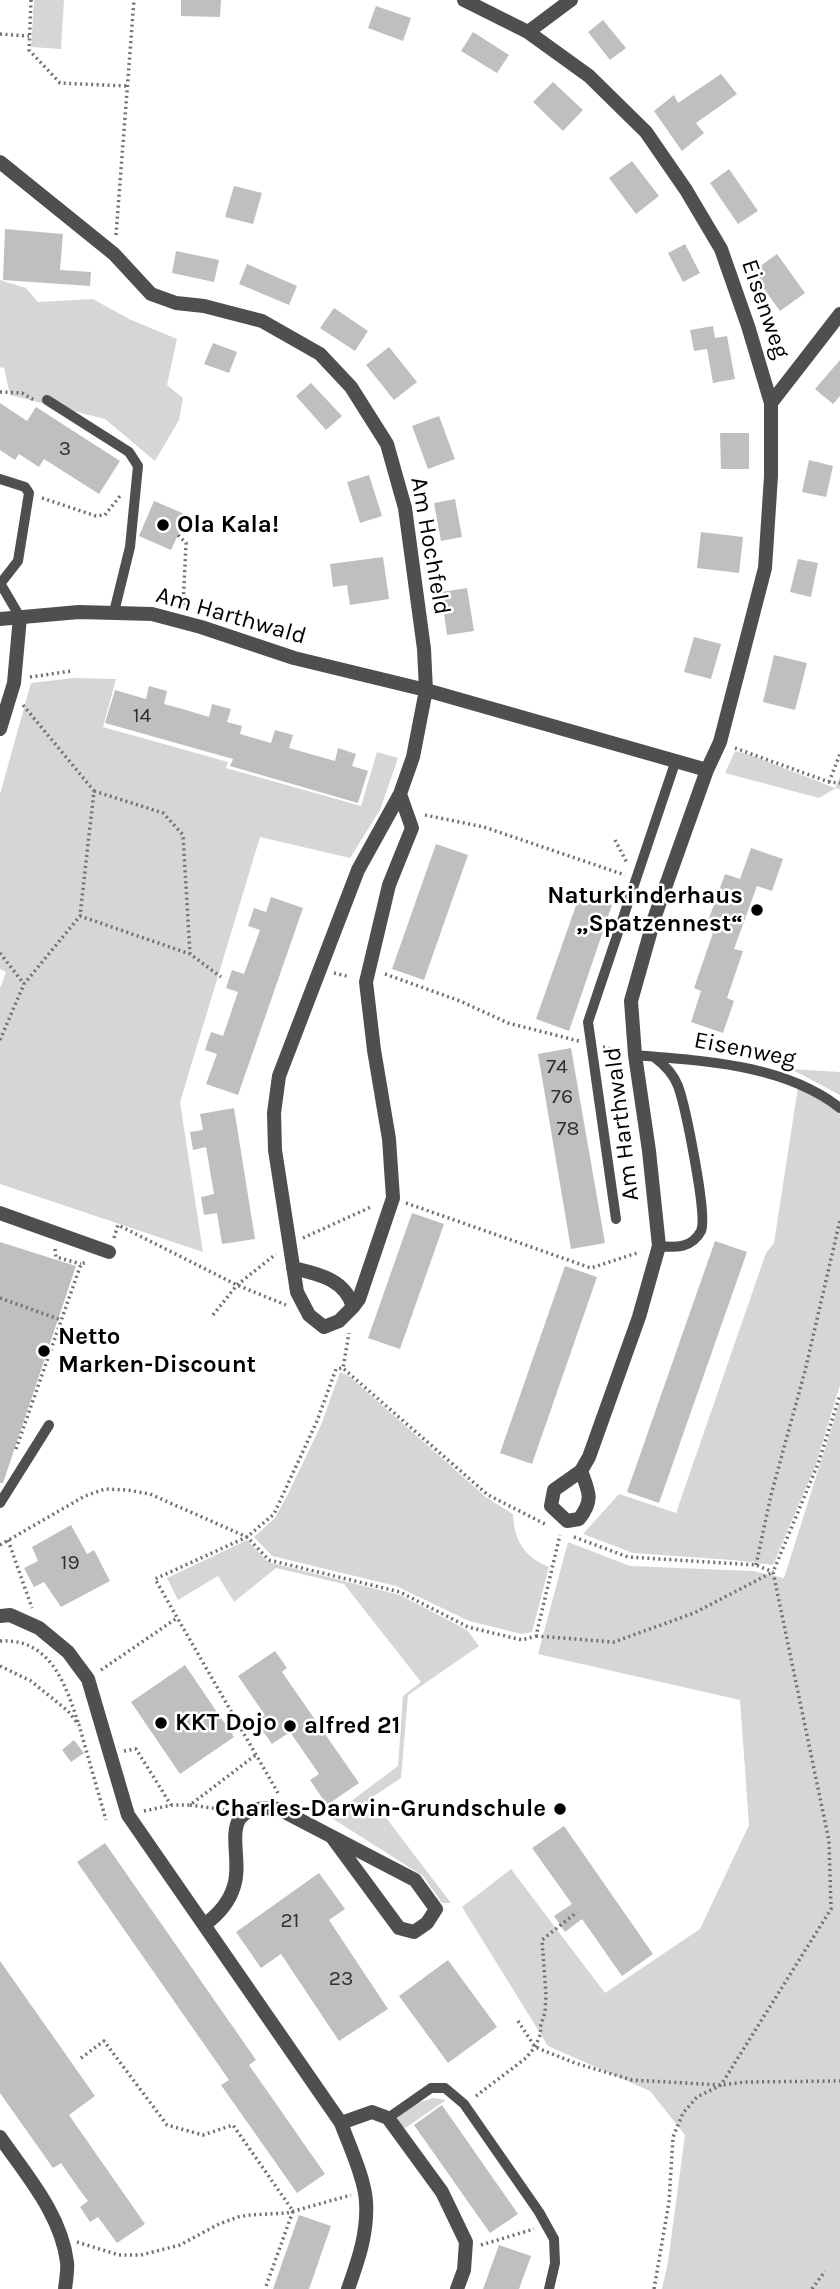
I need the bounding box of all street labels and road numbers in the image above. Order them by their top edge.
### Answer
street label: Eisenweg [735,255,795,363]
street label: Am Hochfeld [404,475,456,617]
street label: Am Harthwald [153,581,309,651]
street label: Eisenweg [692,1026,798,1074]
street label: Am Harthwald [598,1045,646,1203]

